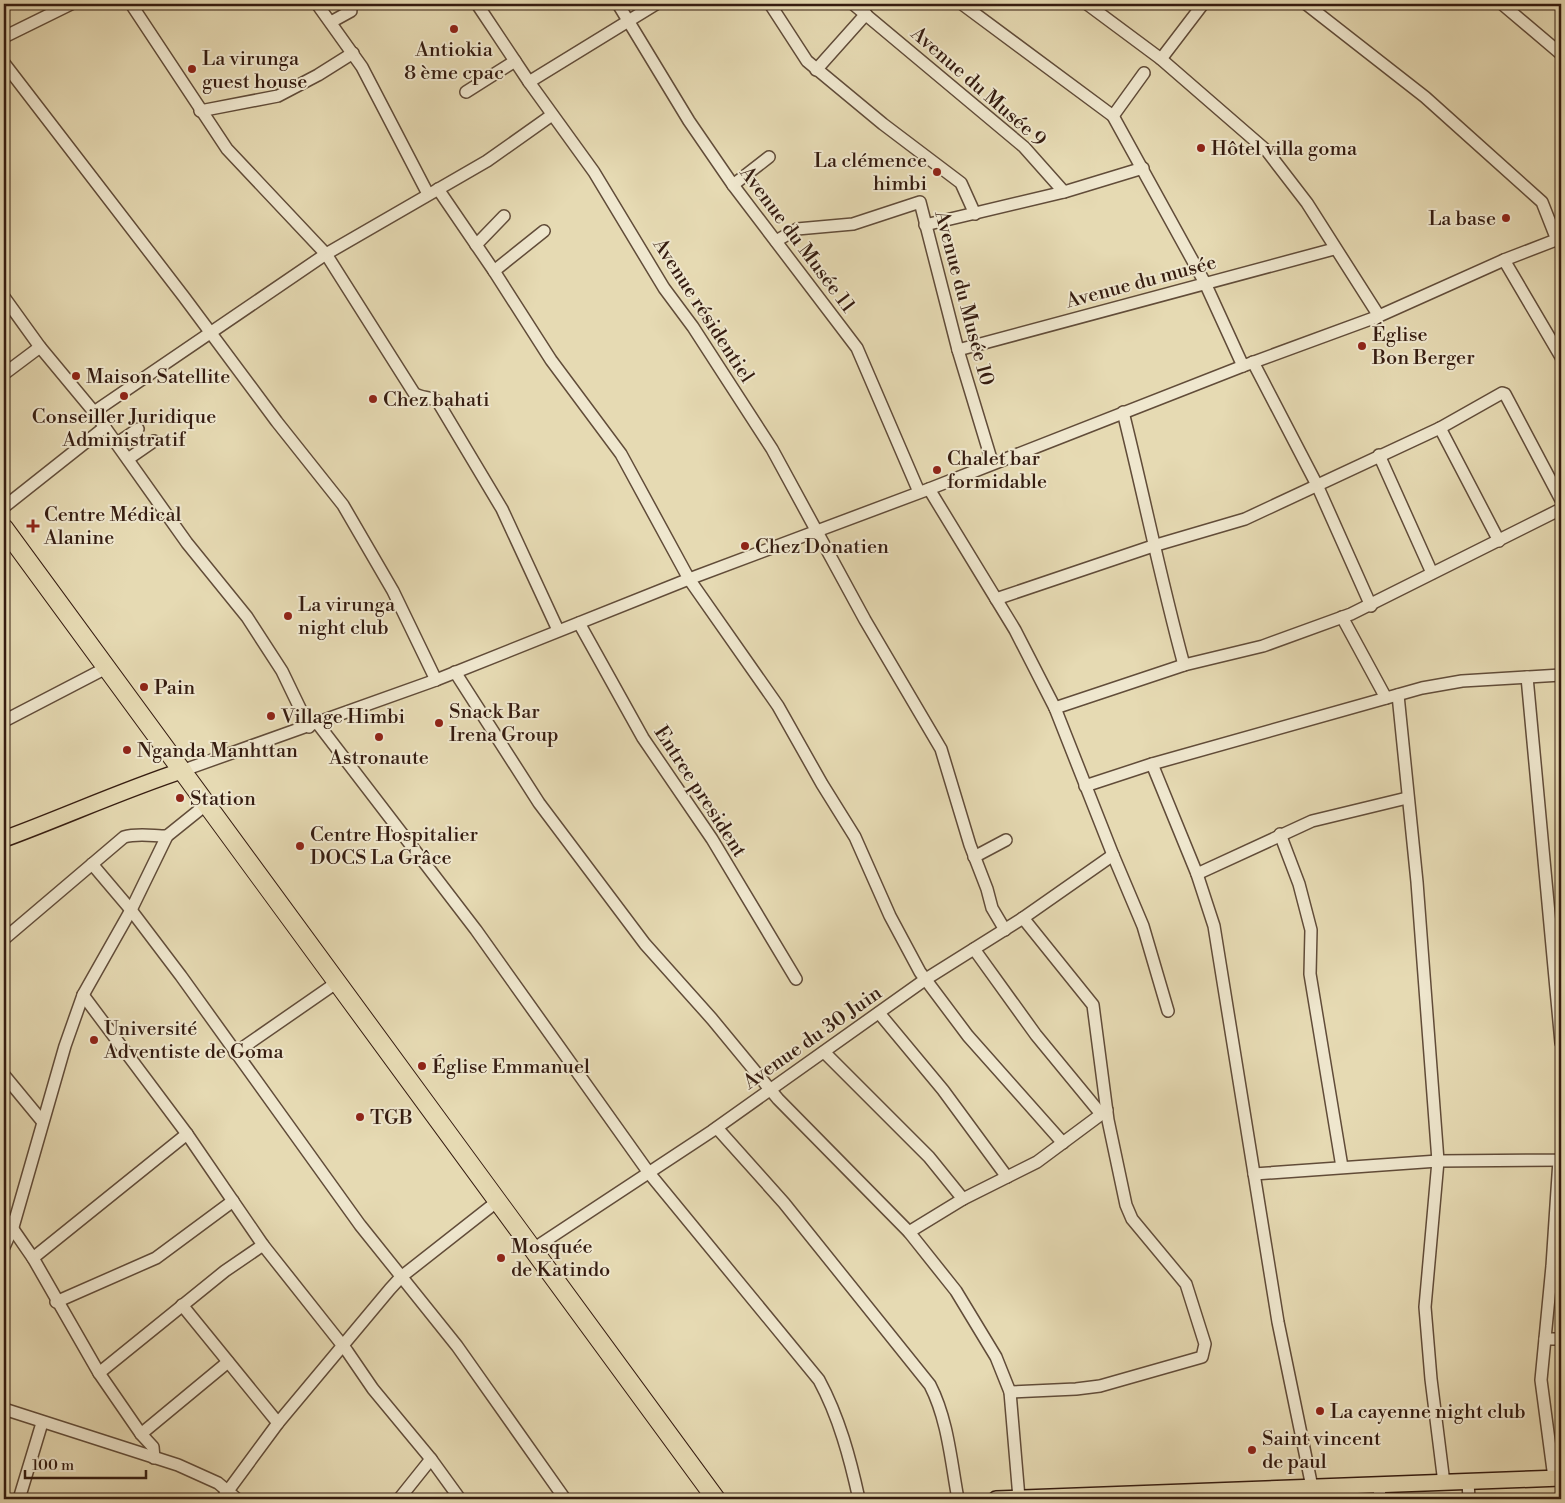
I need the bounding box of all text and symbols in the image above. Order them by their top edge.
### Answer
street label: Avenue du Musée 9 [904,21,1051,153]
marker: Antiokia 8 ème cpac [448,23,460,35]
place label: Antiokia 8 ème cpac [404,38,504,86]
place label: La virunga guest house [202,47,307,95]
marker: La virunga guest house [186,63,198,75]
place label: Hôtel villa goma [1211,137,1358,162]
marker: Hôtel villa goma [1195,142,1207,154]
place label: La clémence himbi [814,149,927,197]
street label: Avenue du Musée 11 [733,161,860,318]
marker: La clémence himbi [931,166,943,178]
street label: Avenue du Musée 10 [928,207,999,389]
place label: La base [1428,207,1496,232]
marker: La base [1500,212,1512,224]
street label: Avenue résidentiel [646,233,759,388]
street label: Avenue du musée [1062,250,1219,315]
place label: Église Bon Berger [1371,322,1475,371]
marker: Église Bon Berger [1356,340,1368,352]
place label: Maison Satellite [86,365,230,390]
marker: Maison Satellite [70,370,82,382]
place label: Chez bahati [383,388,490,413]
marker: Conseiller Juridique Administratif [118,390,130,402]
marker: Chez bahati [367,393,379,405]
place label: Conseiller Juridique Administratif [32,405,216,453]
place label: Chalet bar formidable [947,447,1047,495]
marker: Chalet bar formidable [931,464,943,476]
place label: Centre Médical Alanine [43,503,181,551]
marker: Centre Médical Alanine [26,519,40,533]
place label: Chez Donatien [755,535,889,560]
marker: Chez Donatien [739,540,751,552]
place label: La virunga night club [298,593,396,641]
marker: La virunga night club [282,610,294,622]
place label: Pain [154,676,195,701]
marker: Pain [138,681,150,693]
place label: Snack Bar Irena Group [449,700,559,748]
place label: Village Himbi [280,705,406,730]
marker: Village Himbi [265,710,277,722]
marker: Snack Bar Irena Group [433,717,445,729]
street label: Entree president [648,721,752,862]
marker: Astronaute [373,731,385,743]
place label: Nganda Manhttan [137,739,298,764]
marker: Nganda Manhttan [121,744,133,756]
place label: Astronaute [328,746,429,771]
place label: Station [190,787,256,812]
marker: Station [174,792,186,804]
place label: Centre Hospitalier DOCS La Grâce [310,823,479,871]
marker: Centre Hospitalier DOCS La Grâce [294,840,306,852]
street label: Avenue du 30 Juin [738,981,887,1096]
place label: Université Adventiste de Goma [103,1017,284,1065]
marker: Université Adventiste de Goma [88,1034,100,1046]
place label: Église Emmanuel [432,1054,590,1080]
marker: Église Emmanuel [416,1060,428,1072]
place label: TGB [370,1106,413,1131]
marker: TGB [354,1111,366,1123]
place label: Mosquée de Katindo [511,1235,610,1283]
marker: Mosquée de Katindo [495,1252,507,1264]
place label: La cayenne night club [1330,1400,1526,1425]
marker: La cayenne night club [1314,1405,1326,1417]
place label: Saint vincent de paul [1262,1427,1381,1475]
marker: Saint vincent de paul [1246,1444,1258,1456]
scale bar [25,1448,146,1480]
text: 100 m [32,1456,74,1475]

